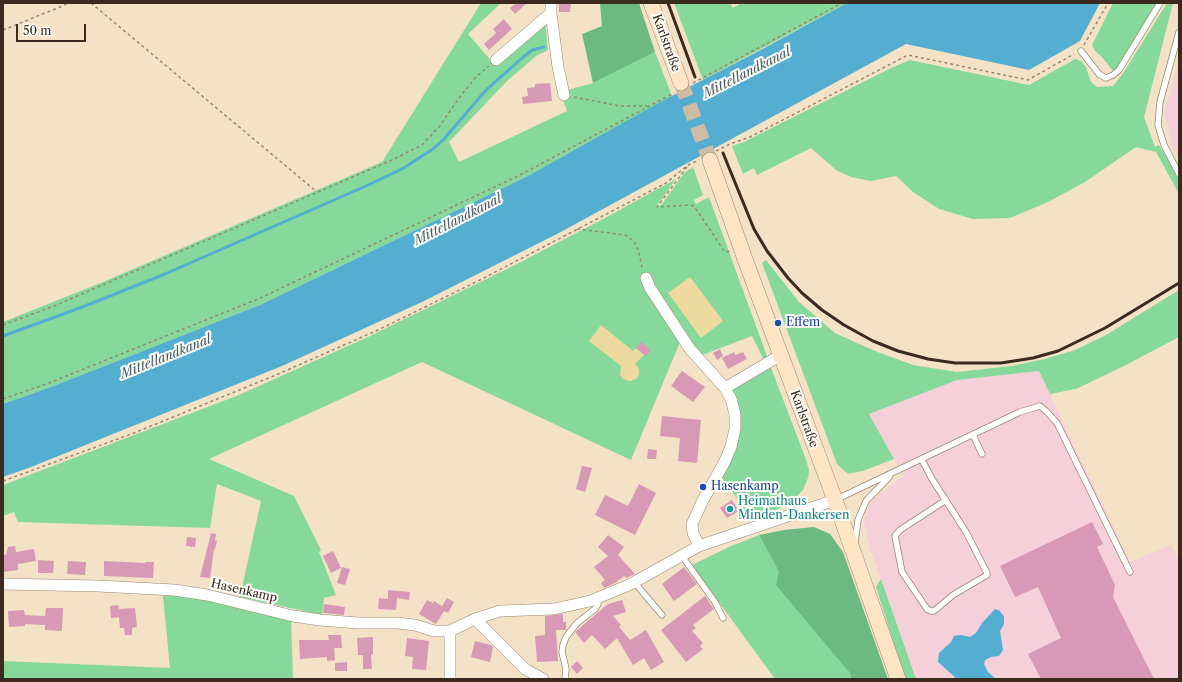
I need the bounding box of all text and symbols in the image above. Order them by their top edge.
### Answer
street label: Karlstraße [649,12,683,74]
scale bar [18,16,88,42]
text: 50 m [23,23,52,38]
water label: Mittellandkanal [700,44,794,102]
water label: Mittellandkanal [411,191,505,249]
place label: Effem [786,316,820,330]
marker: Effem [773,318,783,328]
water label: Mittellandkanal [118,332,214,382]
street label: Karlstraße [787,388,821,450]
place label: Hasenkamp [711,480,779,494]
marker: Hasenkamp [698,482,708,492]
place label: Heimathaus Minden-Dankersen [738,495,849,523]
marker: Heimathaus Minden-Dankersen [725,504,735,514]
street label: Hasenkamp [209,576,279,606]

